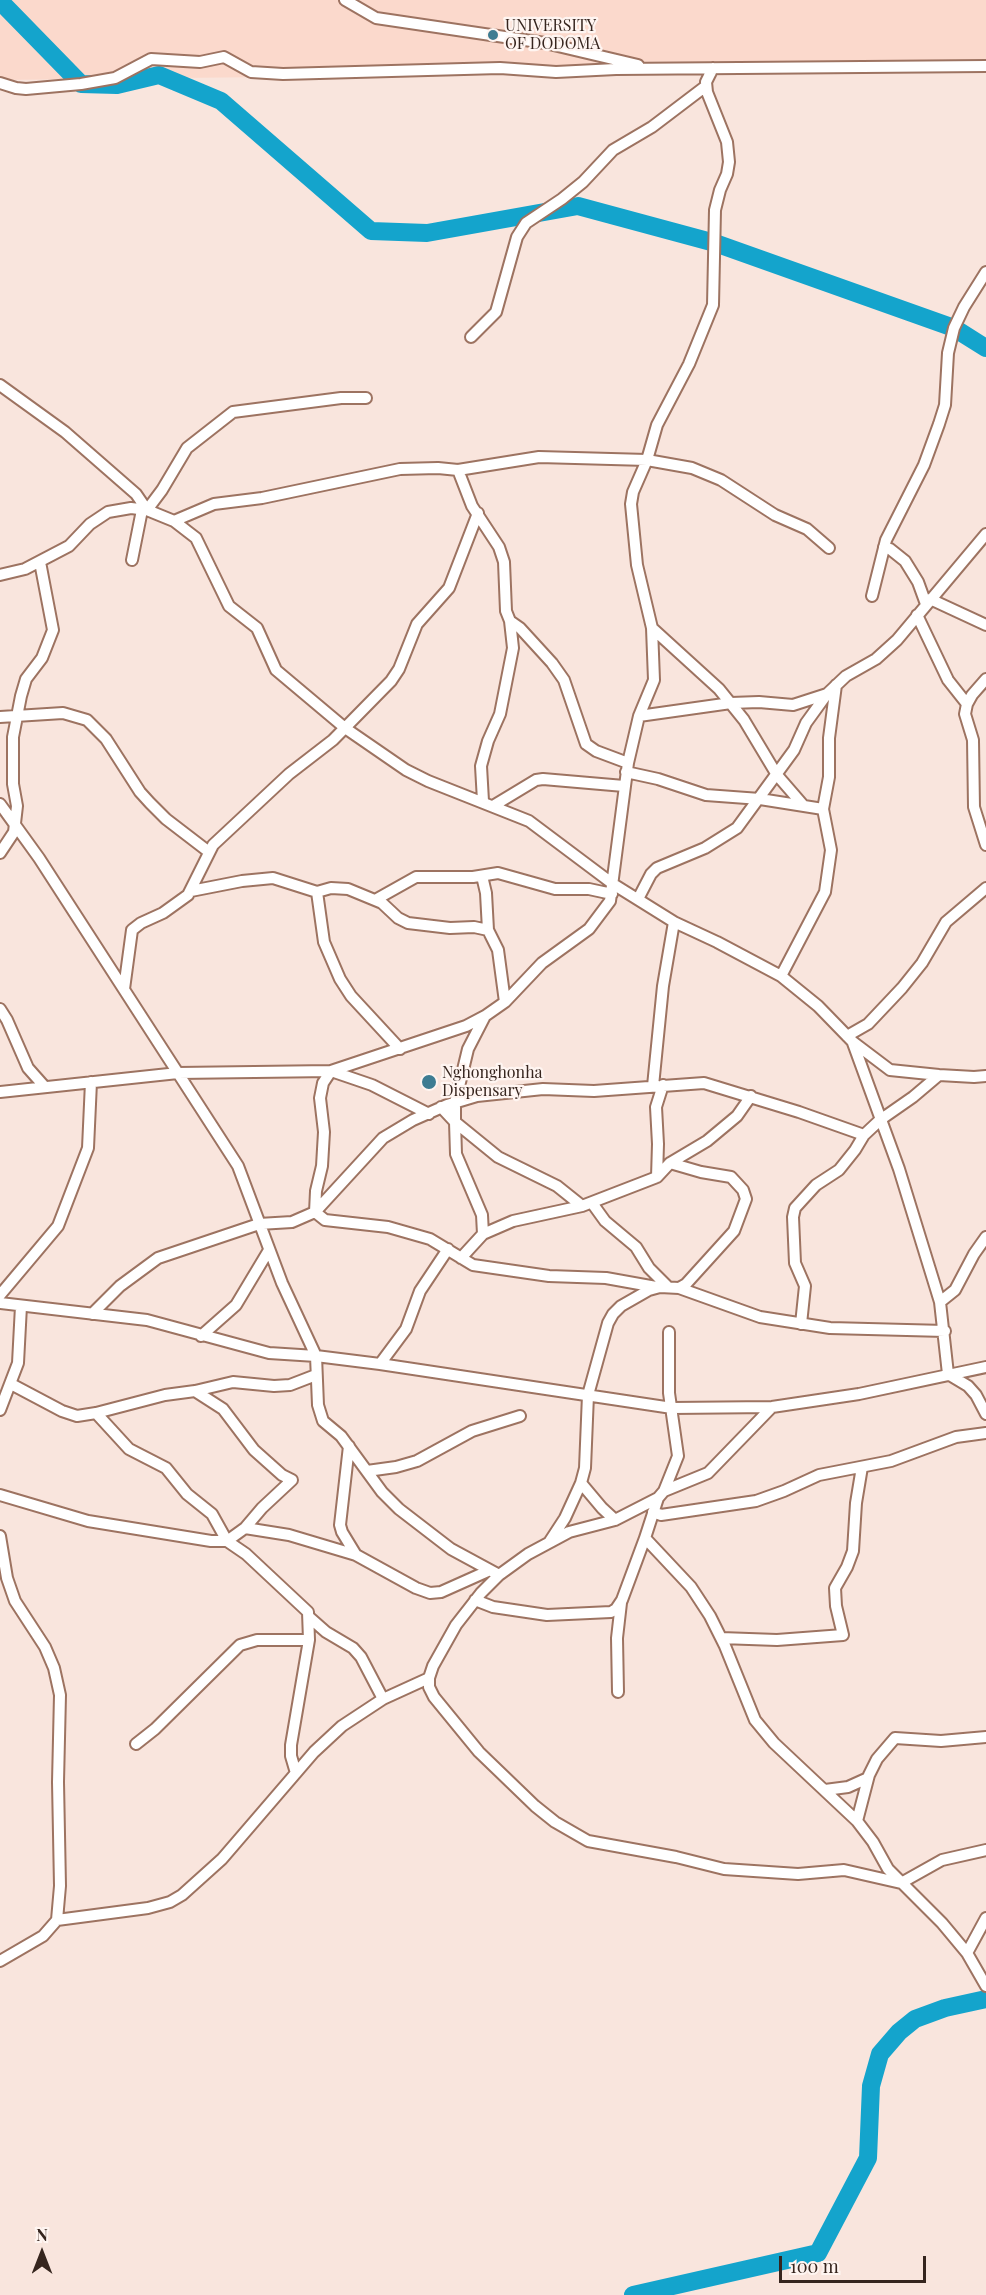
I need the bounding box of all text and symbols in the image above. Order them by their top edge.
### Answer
place label: UNIVERSITY OF DODOMA [505,16,600,54]
marker: UNIVERSITY OF DODOMA [486,28,500,42]
place label: Nghonghonha Dispensary [442,1063,543,1101]
marker: Nghonghonha Dispensary [420,1073,438,1091]
north arrow [12,2223,72,2283]
text: N [36,2224,48,2245]
scale bar [782,2244,929,2282]
text: 100 m [790,2254,839,2278]

